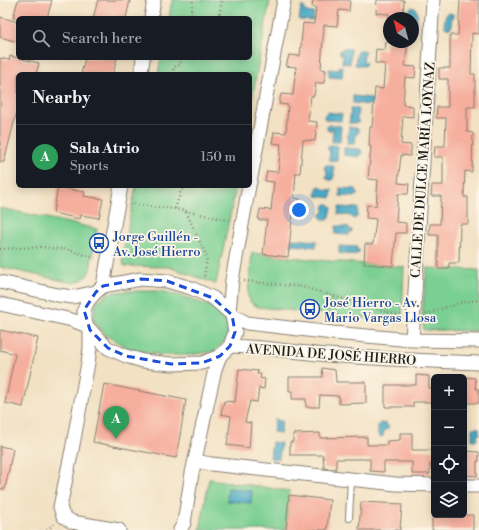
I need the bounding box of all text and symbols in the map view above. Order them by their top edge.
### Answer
north arrow [383,12,419,48]
search box [16,16,252,60]
icon: search [30,27,52,49]
text: Search here [62,29,142,48]
street label: CALLE DE DULCE MARÍA LOYNAZ [406,61,439,279]
text: Nearby [32,87,91,109]
text: Sala Atrio [70,139,140,158]
text: A [40,149,50,165]
text: 150 m [201,149,236,165]
text: Sports [70,158,109,174]
your location [289,200,309,220]
place label: Jorge Guillén - Av. José Hierro [112,229,201,260]
bus stop icon: Jorge Guillén - Av. José Hierro [88,232,110,254]
place label: José Hierro - Av. Mario Vargas Llosa [323,295,437,326]
bus stop icon: José Hierro - Av. Mario Vargas Llosa [299,298,321,320]
street label: AVENIDA DE JOSÉ HIERRO [244,340,417,369]
map controls [431,374,467,518]
button: + [431,374,467,410]
pin: A [103,406,129,439]
button: − [431,410,467,446]
button: locate [431,446,467,482]
button: layers [431,482,467,518]

